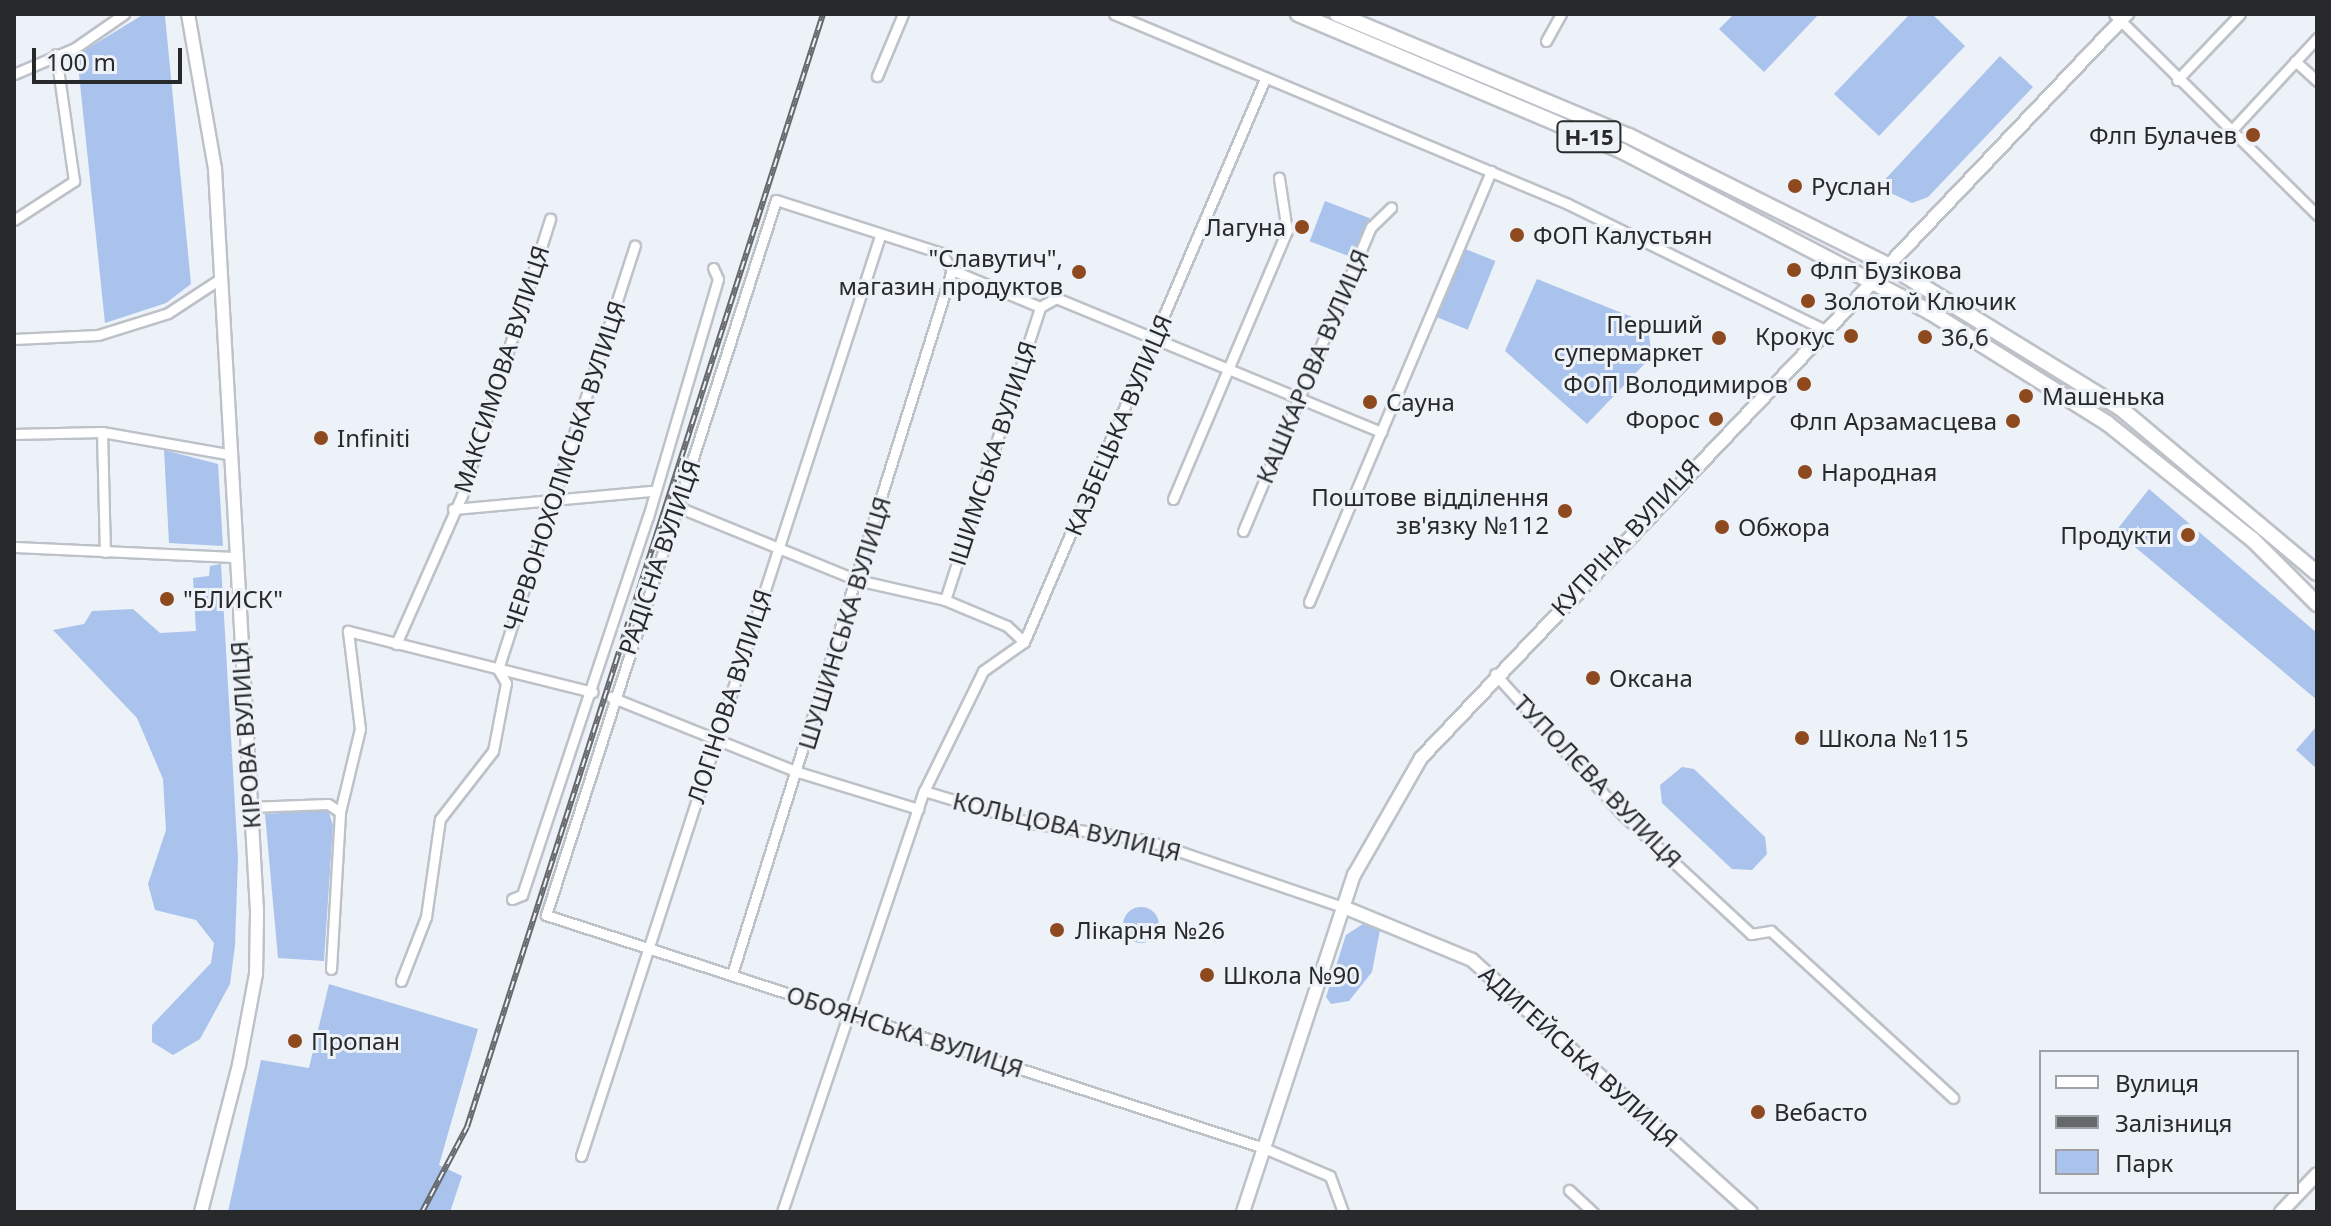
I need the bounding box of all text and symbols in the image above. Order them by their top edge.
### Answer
scale bar [36,32,186,82]
text: 100 m [46,45,116,78]
road number: Н-15 [1555,119,1623,155]
place label: Флп Булачев [2089,121,2237,149]
marker: Флп Булачев [2244,126,2262,144]
place label: Руслан [1811,172,1891,200]
marker: Руслан [1786,177,1804,195]
place label: Лагуна [1205,213,1286,241]
marker: Лагуна [1293,218,1311,236]
place label: ФОП Калустьян [1533,221,1713,249]
marker: ФОП Калустьян [1508,226,1526,244]
street label: МАКСИМОВА ВУЛИЦЯ [447,242,555,496]
place label: "Славутич", магазин продуктов [838,244,1063,300]
street label: КАШКАРОВА ВУЛИЦЯ [1250,245,1374,487]
place label: Флп Бузікова [1810,256,1962,284]
marker: Флп Бузікова [1785,261,1803,279]
marker: "Славутич", магазин продуктов [1070,263,1088,281]
place label: Золотой Ключик [1824,287,2016,315]
marker: Золотой Ключик [1799,292,1817,310]
street label: ЧЕРВОНОХОЛМСЬКА ВУЛИЦЯ [497,297,631,635]
street label: КАЗБЕЦЬКА ВУЛИЦЯ [1058,310,1178,540]
place label: Перший супермаркет [1554,310,1703,366]
place label: Крокус [1755,322,1835,350]
place label: 36,6 [1941,323,1989,351]
marker: Крокус [1842,327,1860,345]
marker: 36,6 [1916,328,1934,346]
marker: Перший супермаркет [1710,329,1728,347]
street label: ІШИМСЬКА ВУЛИЦЯ [942,337,1042,569]
place label: ФОП Володимиров [1563,370,1788,398]
marker: ФОП Володимиров [1795,375,1813,393]
place label: Машенька [2042,382,2165,410]
marker: Машенька [2017,387,2035,405]
place label: Сауна [1386,388,1455,416]
marker: Сауна [1361,393,1379,411]
place label: Форос [1625,405,1700,433]
place label: Флп Арзамасцева [1790,407,1997,435]
marker: Форос [1707,410,1725,428]
marker: Флп Арзамасцева [2004,412,2022,430]
place label: Infiniti [337,424,410,452]
marker: Infiniti [312,429,330,447]
street label: КУПРІНА ВУЛИЦЯ [1545,452,1705,622]
street label: РАДІСНА ВУЛИЦЯ [612,456,706,658]
place label: Народная [1821,458,1937,486]
marker: Народная [1796,463,1814,481]
place label: Поштове відділення зв'язку №112 [1311,483,1549,539]
street label: ШУШИНСЬКА ВУЛИЦЯ [792,493,896,753]
marker: Поштове відділення зв'язку №112 [1556,502,1574,520]
place label: Обжора [1738,513,1830,541]
marker: Обжора [1713,518,1731,536]
place label: Продукти [2060,521,2172,549]
marker: Продукти [2179,526,2197,544]
place label: "БЛИСК" [183,585,283,613]
street label: ЛОГІНОВА ВУЛИЦЯ [681,585,777,807]
marker: "БЛИСК" [158,590,176,608]
street label: КІРОВА ВУЛИЦЯ [224,640,266,830]
place label: Оксана [1609,664,1693,692]
marker: Оксана [1584,669,1602,687]
street label: ТУПОЛЄВА ВУЛИЦЯ [1508,689,1688,873]
place label: Школа №115 [1818,724,1969,752]
marker: Школа №115 [1793,729,1811,747]
street label: КОЛЬЦОВА ВУЛИЦЯ [950,786,1184,866]
place label: Лікарня №26 [1075,916,1225,944]
marker: Лікарня №26 [1046,919,1068,941]
street label: АДИГЕЙСЬКА ВУЛИЦЯ [1474,959,1684,1153]
place label: Школа №90 [1223,961,1360,989]
marker: Школа №90 [1198,966,1216,984]
street label: ОБОЯНСЬКА ВУЛИЦЯ [783,979,1027,1083]
place label: Пропан [311,1027,400,1055]
marker: Пропан [286,1032,304,1050]
legend [2039,1050,2299,1194]
text: Вулиця [2115,1066,2199,1099]
place label: Вебасто [1774,1098,1868,1126]
marker: Вебасто [1749,1103,1767,1121]
text: Залізниця [2115,1106,2232,1139]
text: Парк [2115,1146,2173,1179]

